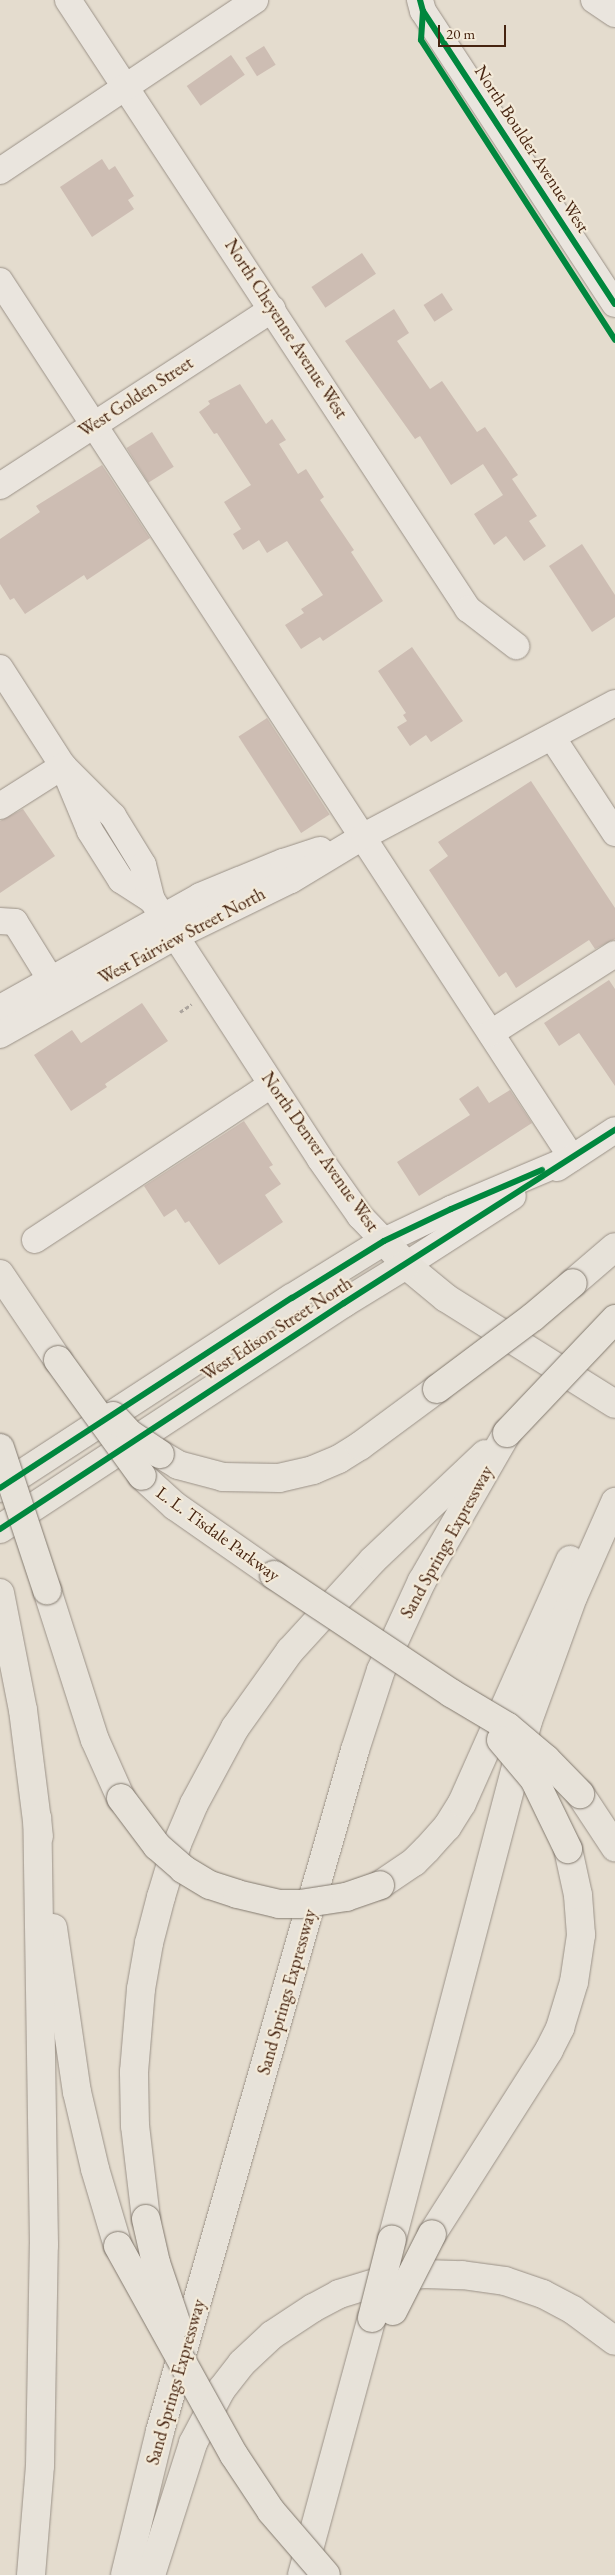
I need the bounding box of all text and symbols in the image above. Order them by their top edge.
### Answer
scale bar [440,15,508,47]
text: 20 m [446,24,475,43]
street label: North Boulder Avenue West [470,61,594,237]
street label: North Cheyenne Avenue West [220,235,352,423]
street label: West Golden Street [75,352,197,442]
street label: West Fairview Street North [95,883,269,989]
street label: North Denver Avenue West [257,1068,383,1236]
street label: West Edison Street North [198,1272,356,1386]
street label: Sand Springs Expressway [396,1462,498,1622]
street label: L. L. Tisdale Parkway [152,1482,284,1586]
street label: Sand Springs Expressway [253,1907,321,2077]
street label: Sand Springs Expressway [142,2297,210,2467]

